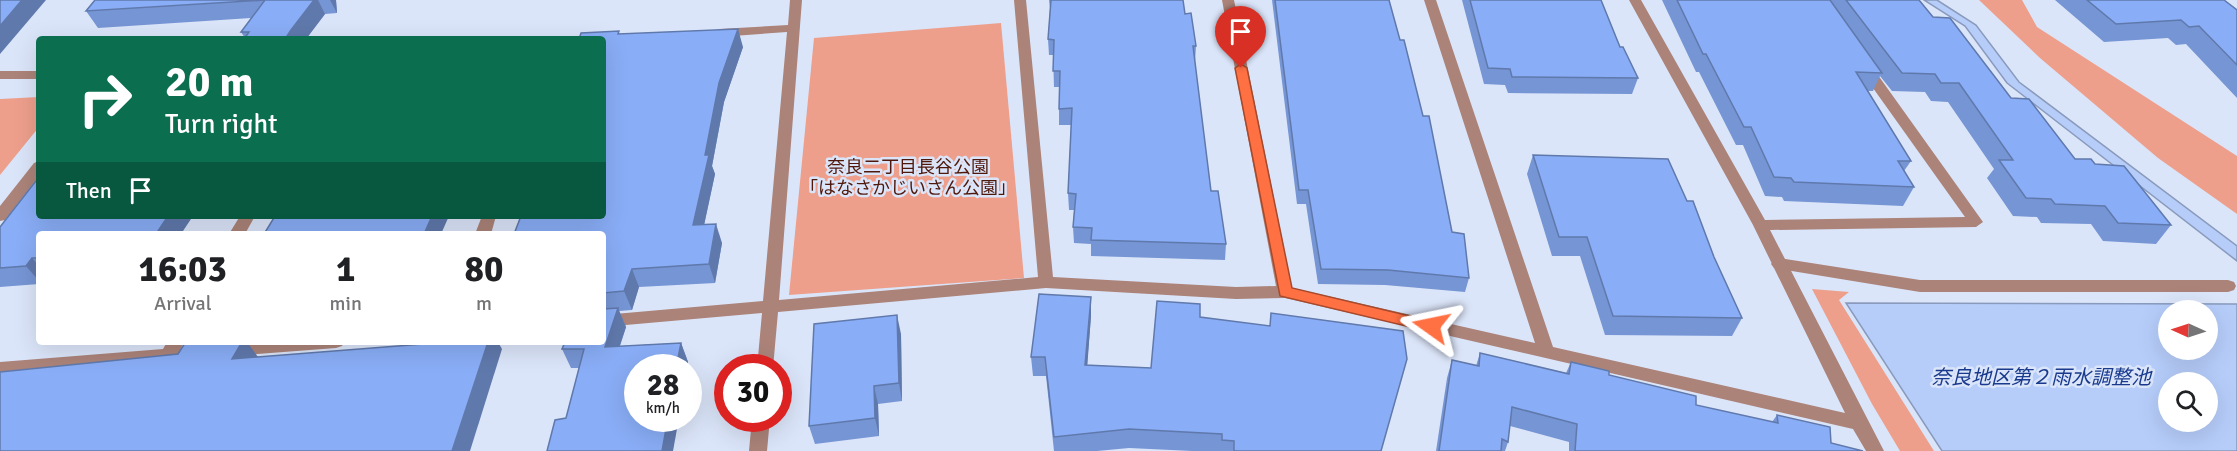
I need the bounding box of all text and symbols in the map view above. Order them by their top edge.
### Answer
pin [1215,6,1266,68]
icon: arrive [1224,15,1257,48]
text: 20 m [165,57,254,108]
icon: right [66,60,144,138]
text: Turn right [165,108,278,141]
park label: 奈良二丁目長谷公園 「はなさかじいさん公園」 [800,156,1016,199]
icon: arrive [124,174,157,207]
text: Then [66,177,112,204]
text: 16:03 [139,247,227,292]
text: 1 [336,247,355,292]
text: 80 [464,247,503,292]
text: Arrival [154,291,212,316]
text: min [330,291,362,316]
text: m [476,291,492,316]
position arrow [1399,294,1463,358]
north arrow [2158,300,2218,360]
map controls [2158,300,2218,432]
speed limit sign: 30 [714,354,792,432]
water label: 奈良地区第２雨水調整池 [1931,365,2153,390]
text: 28 [647,367,679,404]
button: search [2158,372,2218,432]
text: km/h [646,399,680,417]

